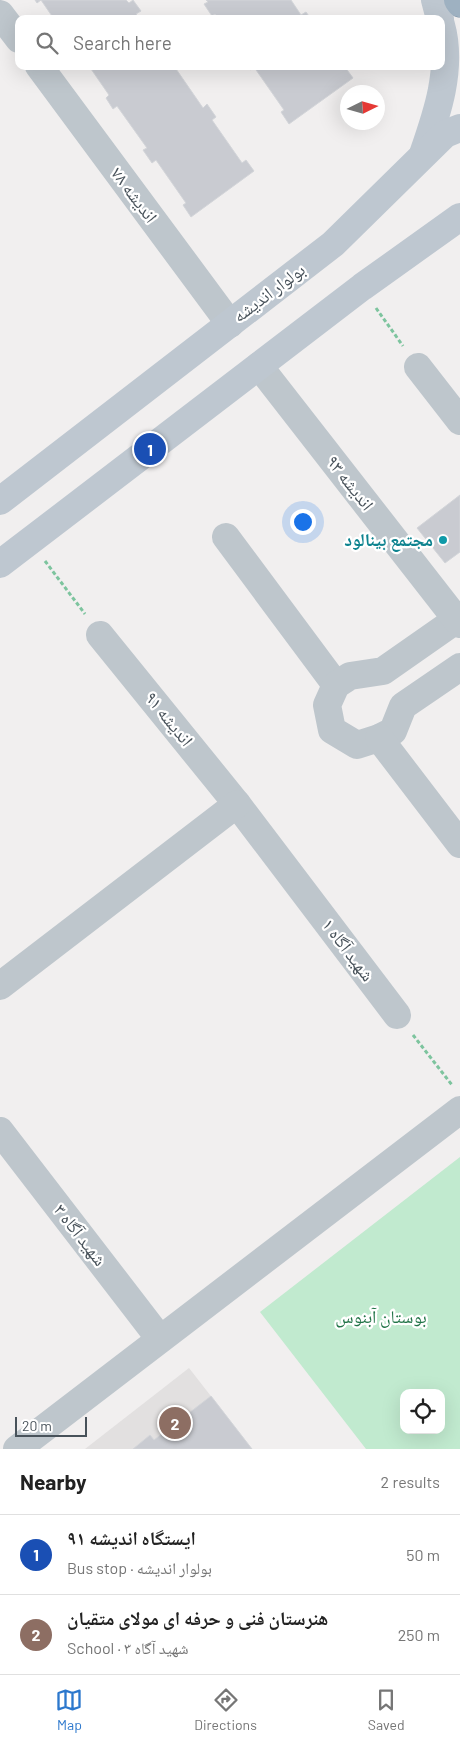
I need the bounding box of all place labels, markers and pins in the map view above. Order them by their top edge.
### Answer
pin: 1 [134,430,166,468]
place label: مجتمع بینالود [344,528,433,552]
marker: مجتمع بینالود [437,534,449,546]
pin: 2 [159,1404,191,1442]

